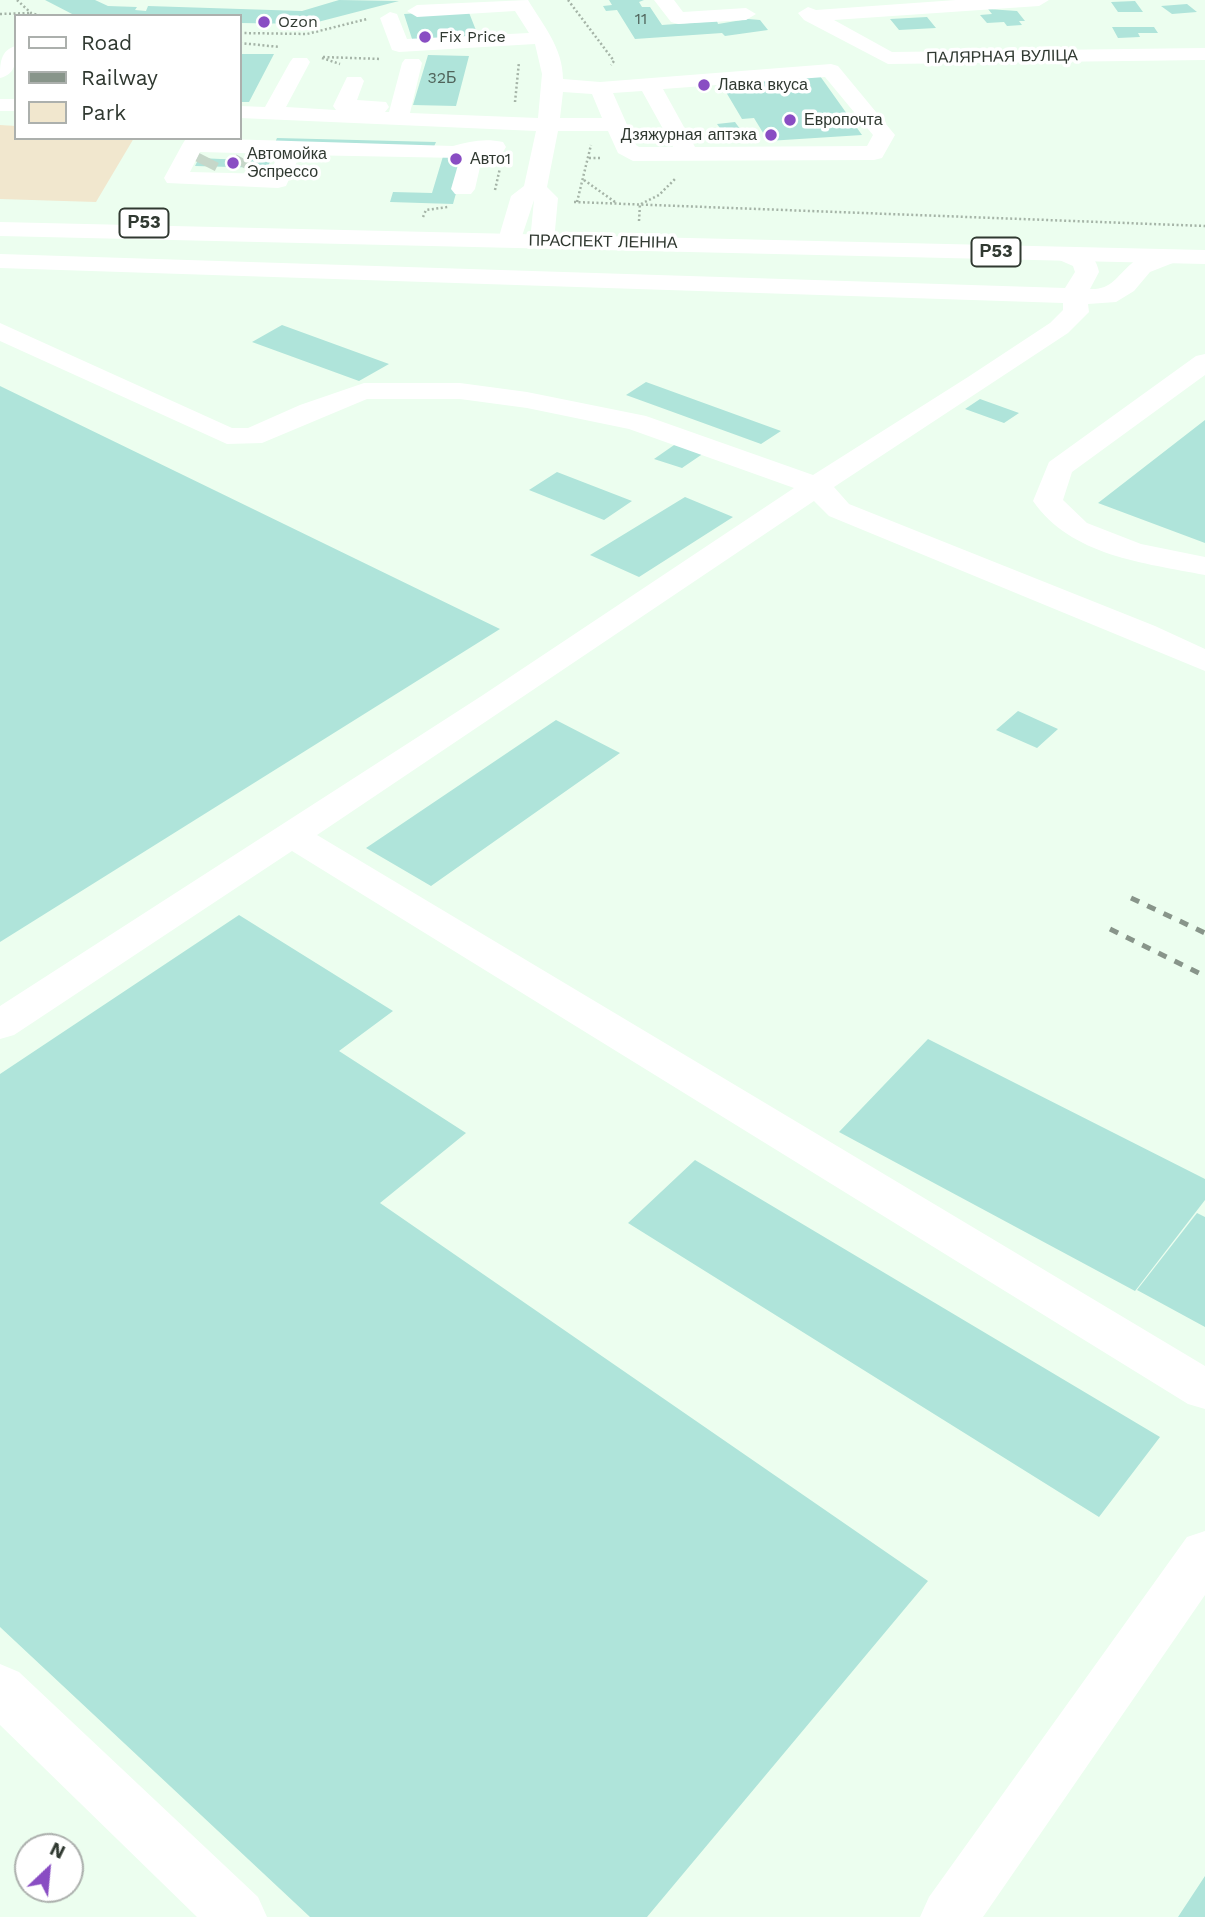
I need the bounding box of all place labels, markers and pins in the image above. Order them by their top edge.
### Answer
place label: Ozon [278,12,318,32]
marker: Ozon [256,14,272,30]
place label: Fix Price [439,27,506,47]
marker: Fix Price [417,29,433,45]
place label: Лавка вкуса [718,75,808,95]
marker: Лавка вкуса [696,77,712,93]
place label: Европочта [804,110,883,130]
marker: Европочта [782,112,798,128]
place label: Дзяжурная аптэка [621,125,757,145]
marker: Дзяжурная аптэка [763,127,779,143]
place label: Автомойка Эспрессо [247,144,327,182]
place label: Авто1 [470,149,511,169]
marker: Авто1 [448,151,464,167]
marker: Автомойка Эспрессо [225,155,241,171]

